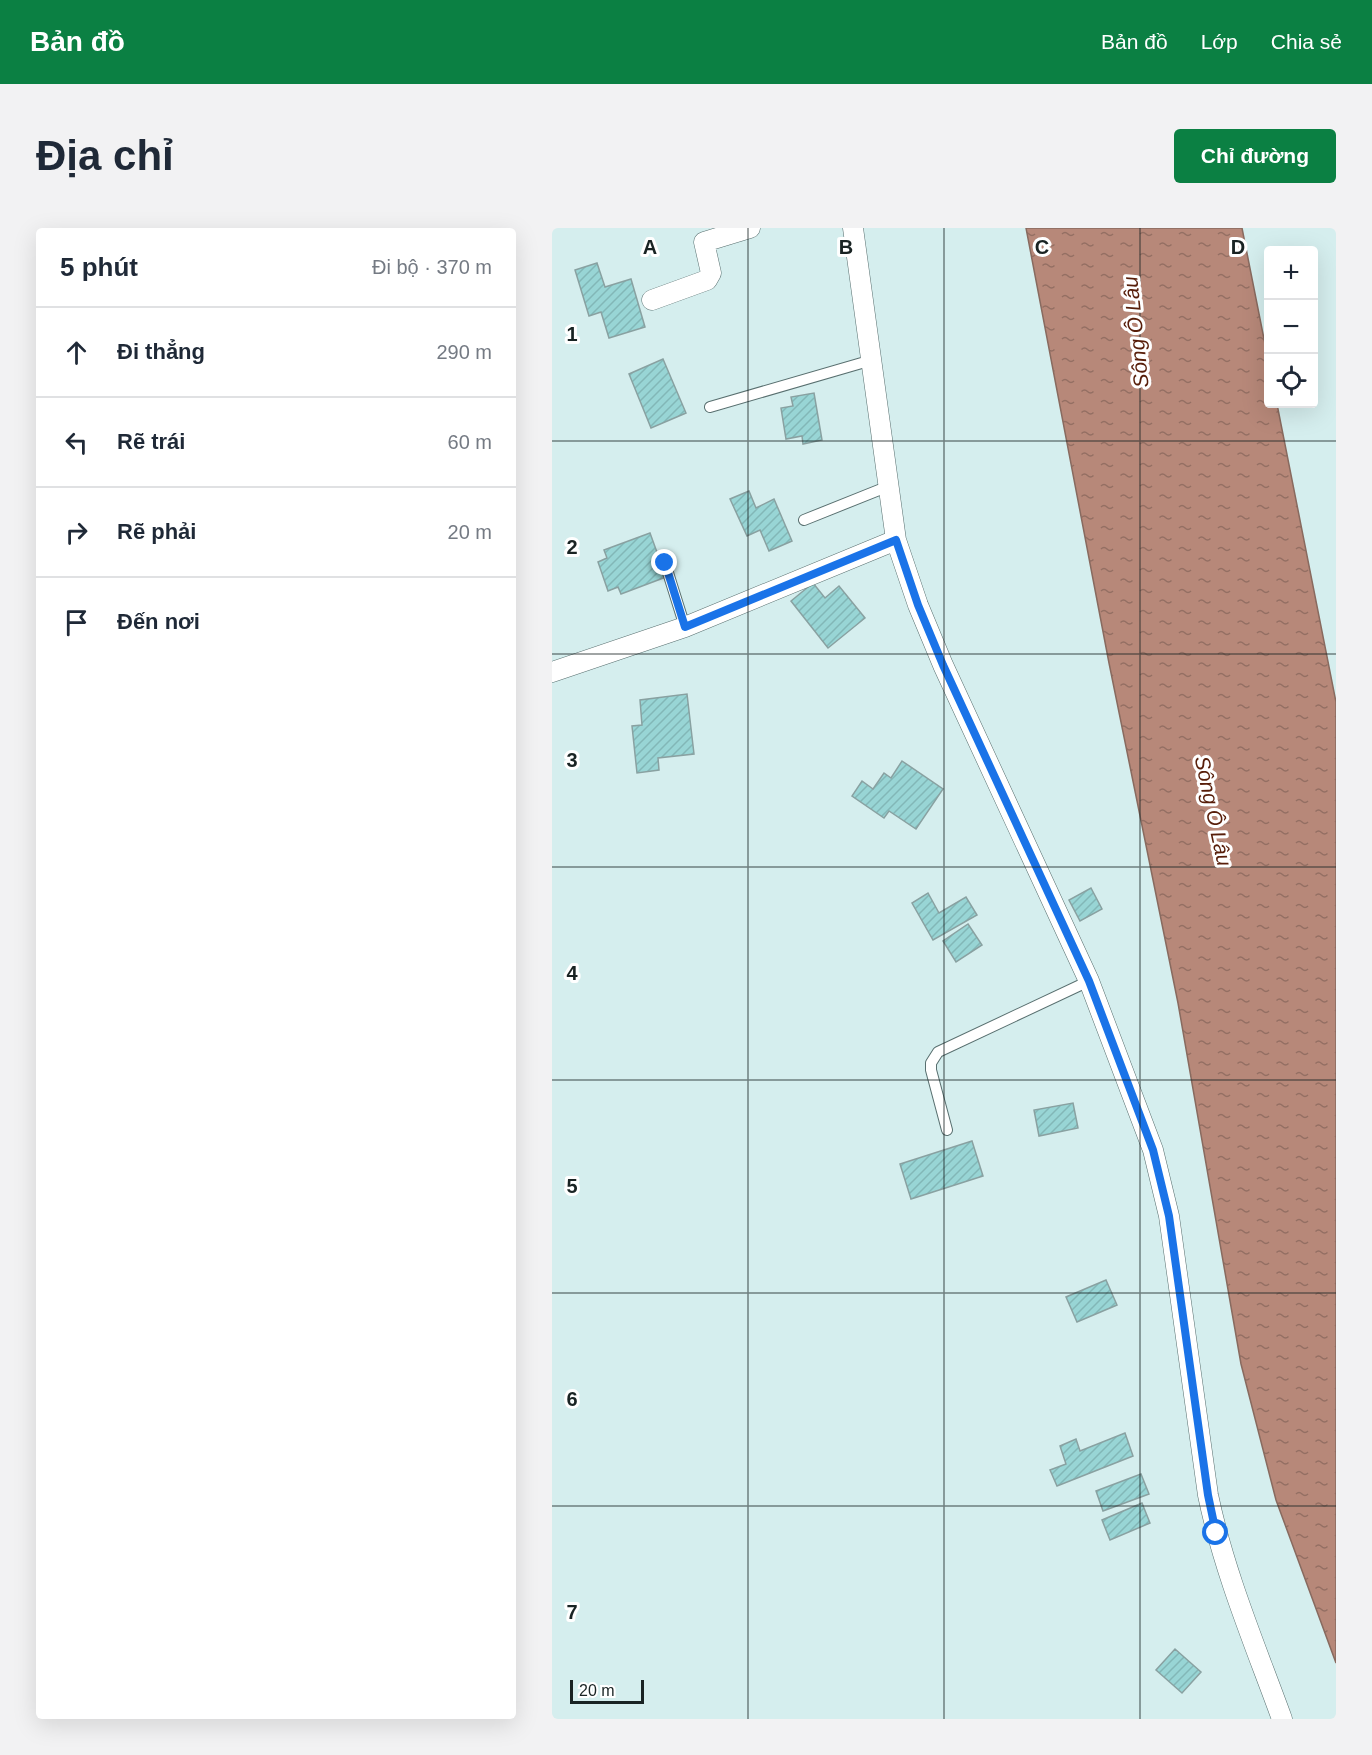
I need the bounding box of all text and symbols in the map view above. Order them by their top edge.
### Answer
text: Bản đồ [30,26,125,57]
text: Bản đồ [1101,30,1168,53]
text: Lớp [1201,30,1238,53]
text: Chia sẻ [1271,30,1342,53]
button: Chỉ đường [1174,129,1336,183]
text: Địa chỉ [36,132,174,179]
text: A [643,236,657,258]
text: B [839,236,853,258]
text: C [1035,236,1049,258]
text: D [1231,236,1245,258]
map controls [1264,246,1318,408]
button: + [1264,246,1318,300]
text: 5 phút [60,252,138,282]
text: Đi bộ · 370 m [372,256,492,278]
water label: Sông Ô Lâu [1118,275,1153,389]
button: − [1264,300,1318,354]
text: 1 [566,323,578,345]
icon: ahead [60,336,93,369]
text: Đi thẳng [117,339,205,364]
text: 290 m [436,341,492,363]
button: locate [1264,354,1318,408]
icon: left [60,426,93,459]
text: Rẽ trái [117,429,185,454]
text: 60 m [448,431,492,453]
icon: right [60,516,93,549]
text: Rẽ phải [117,519,196,544]
text: 20 m [448,521,492,543]
text: 2 [566,536,578,558]
route end [651,549,677,575]
icon: arrive [60,606,93,639]
text: Đến nơi [117,609,200,634]
text: 3 [566,749,578,771]
water label: Sông Ô Lâu [1191,754,1236,868]
text: 4 [566,962,578,984]
text: 5 [566,1175,578,1197]
text: 6 [566,1388,578,1410]
route start [1202,1519,1228,1545]
text: 7 [566,1601,578,1623]
scale bar [570,1677,644,1704]
text: 20 m [579,1682,615,1699]

